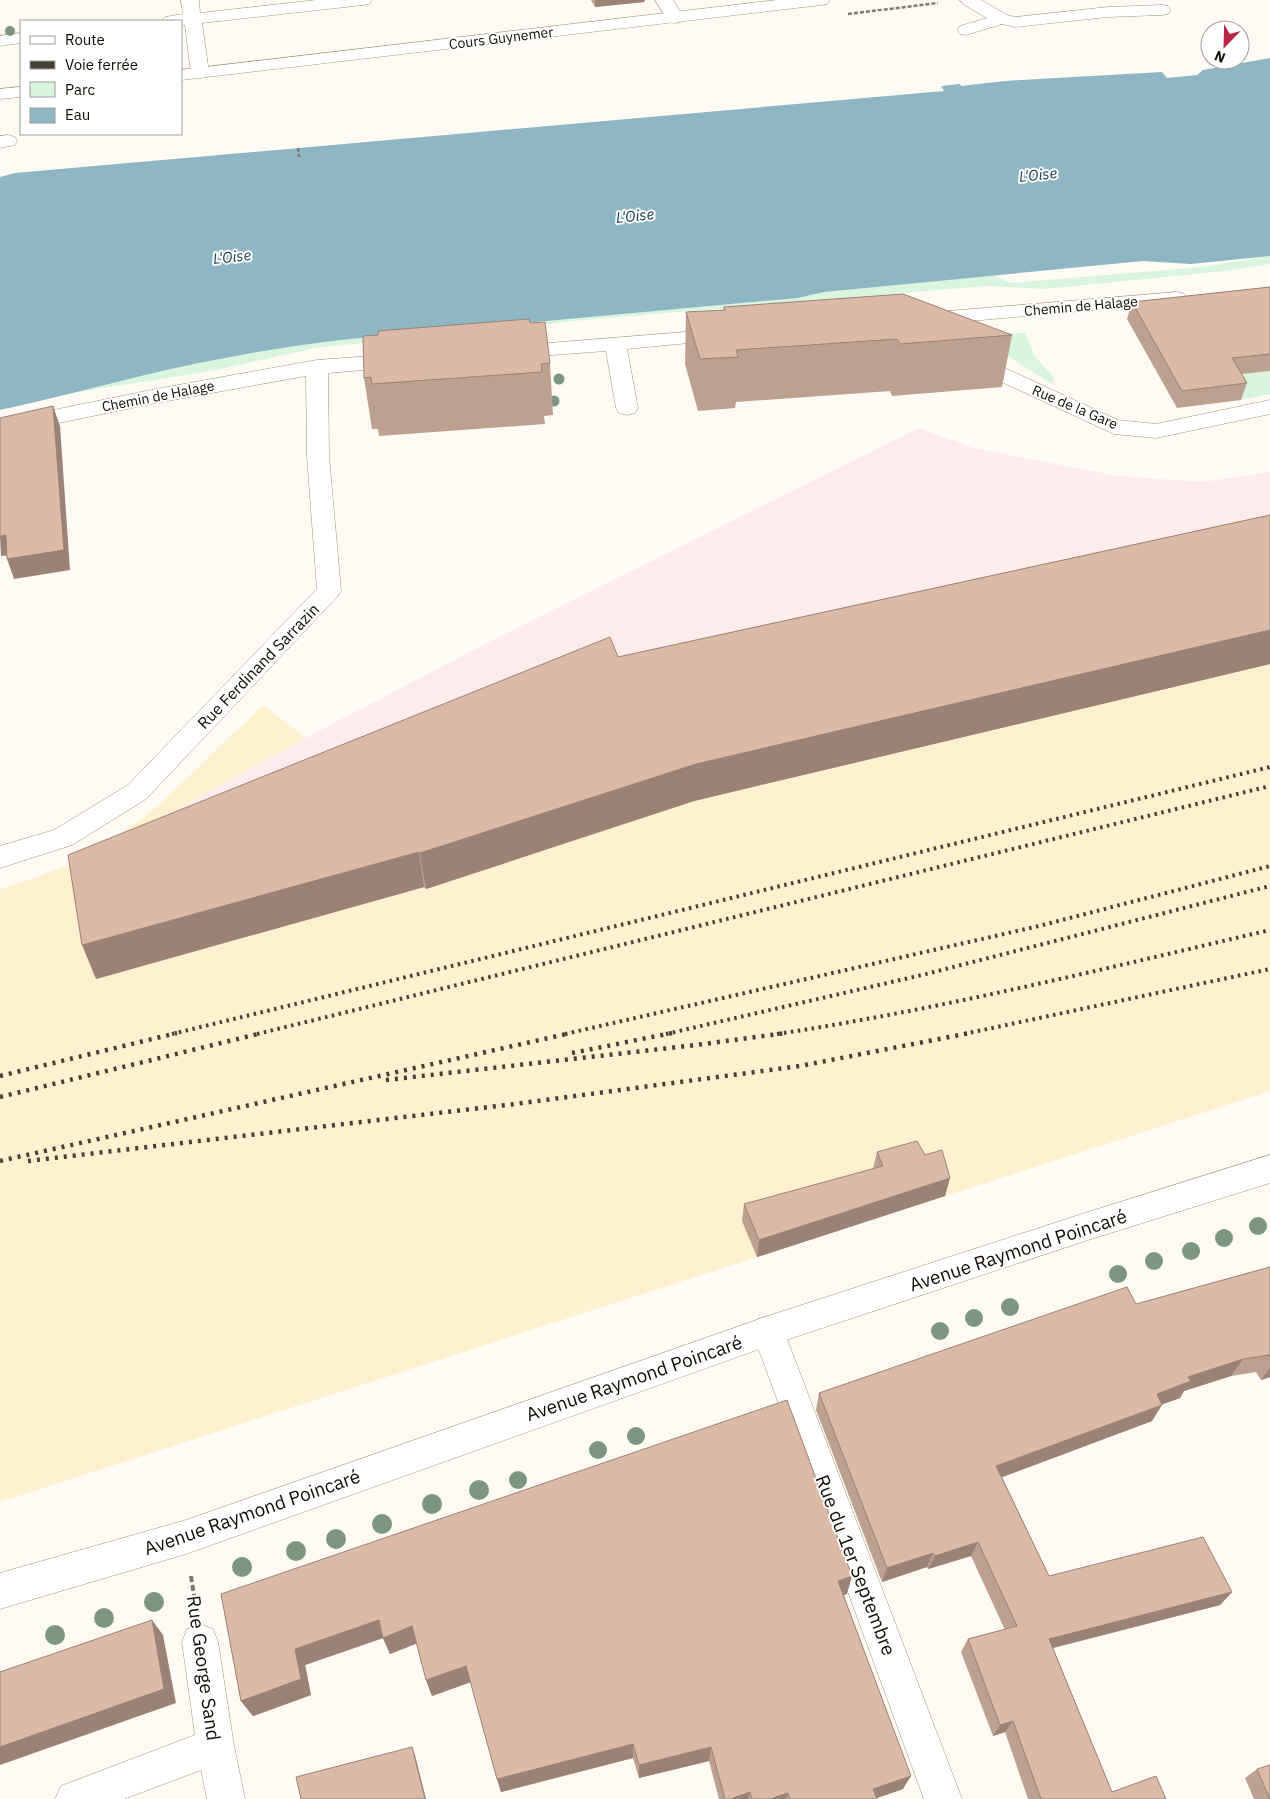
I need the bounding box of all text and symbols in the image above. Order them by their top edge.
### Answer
legend [20,20,182,135]
north arrow [1200,20,1250,70]
street label: Cours Guynemer [448,23,554,53]
text: Route [65,30,105,49]
text: N [1212,47,1228,67]
text: Voie ferrée [65,55,138,74]
text: Parc [65,80,95,99]
text: Eau [65,105,90,124]
water label: L'Oise [1018,163,1058,186]
water label: L'Oise [615,204,655,227]
water label: L'Oise [212,245,252,268]
street label: Chemin de Halage [1023,292,1139,320]
street label: Chemin de Halage [100,376,216,416]
street label: Rue de la Gare [1029,381,1121,433]
street label: Rue Ferdinand Sarrazin [193,599,323,733]
street label: Avenue Raymond Poincaré [906,1203,1130,1297]
street label: Avenue Raymond Poincaré [523,1330,745,1426]
street label: Avenue Raymond Poincaré [141,1464,363,1560]
street label: Rue du 1er Septembre [810,1471,902,1659]
street label: Rue George Sand [182,1594,226,1742]

